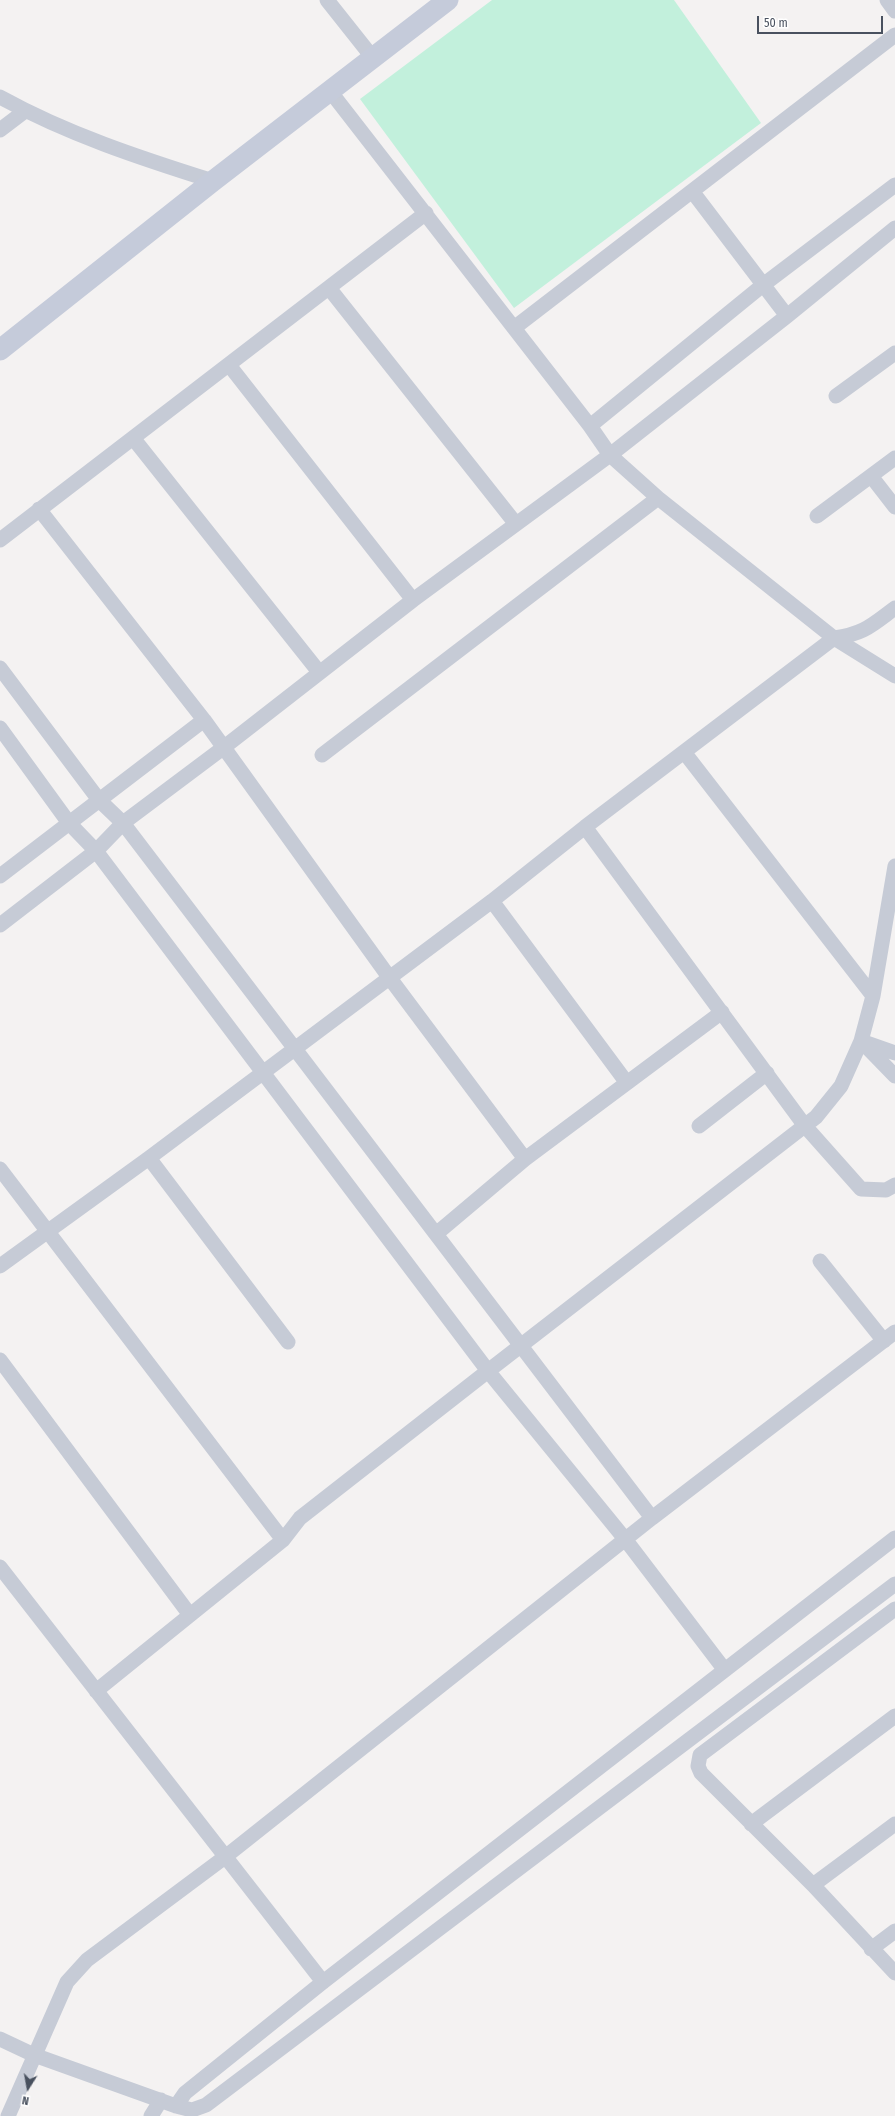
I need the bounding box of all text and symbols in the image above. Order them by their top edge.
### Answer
scale bar [759,8,885,34]
text: 50 m [764,16,788,30]
north arrow [8,2068,48,2108]
text: N [21,2093,30,2107]

